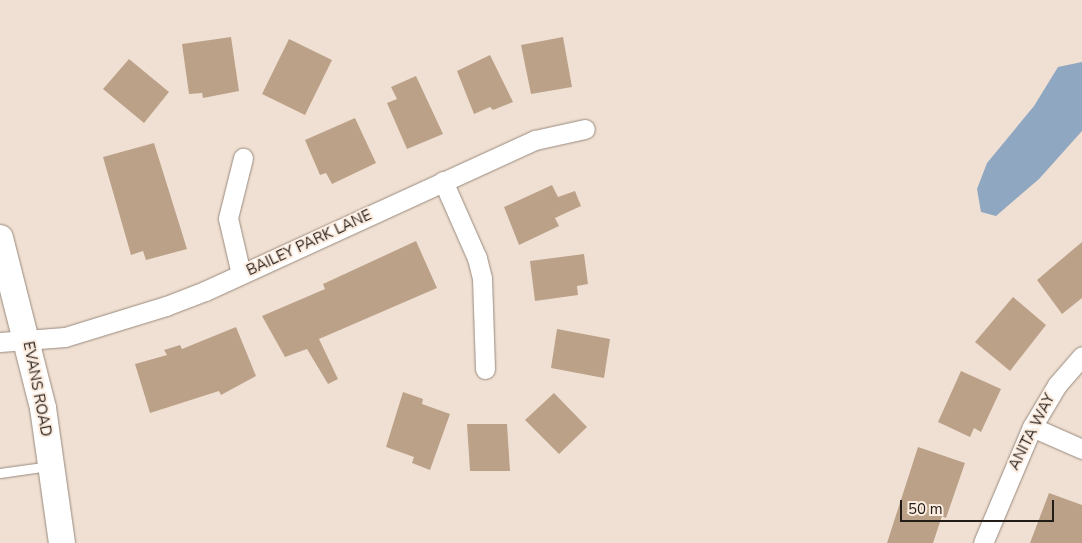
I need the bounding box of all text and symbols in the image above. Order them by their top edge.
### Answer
street label: BAILEY PARK LANE [244,206,374,280]
street label: EVANS ROAD [19,340,55,438]
street label: ANITA WAY [1005,391,1059,473]
scale bar [902,490,1056,522]
text: 50 m [908,499,943,519]

